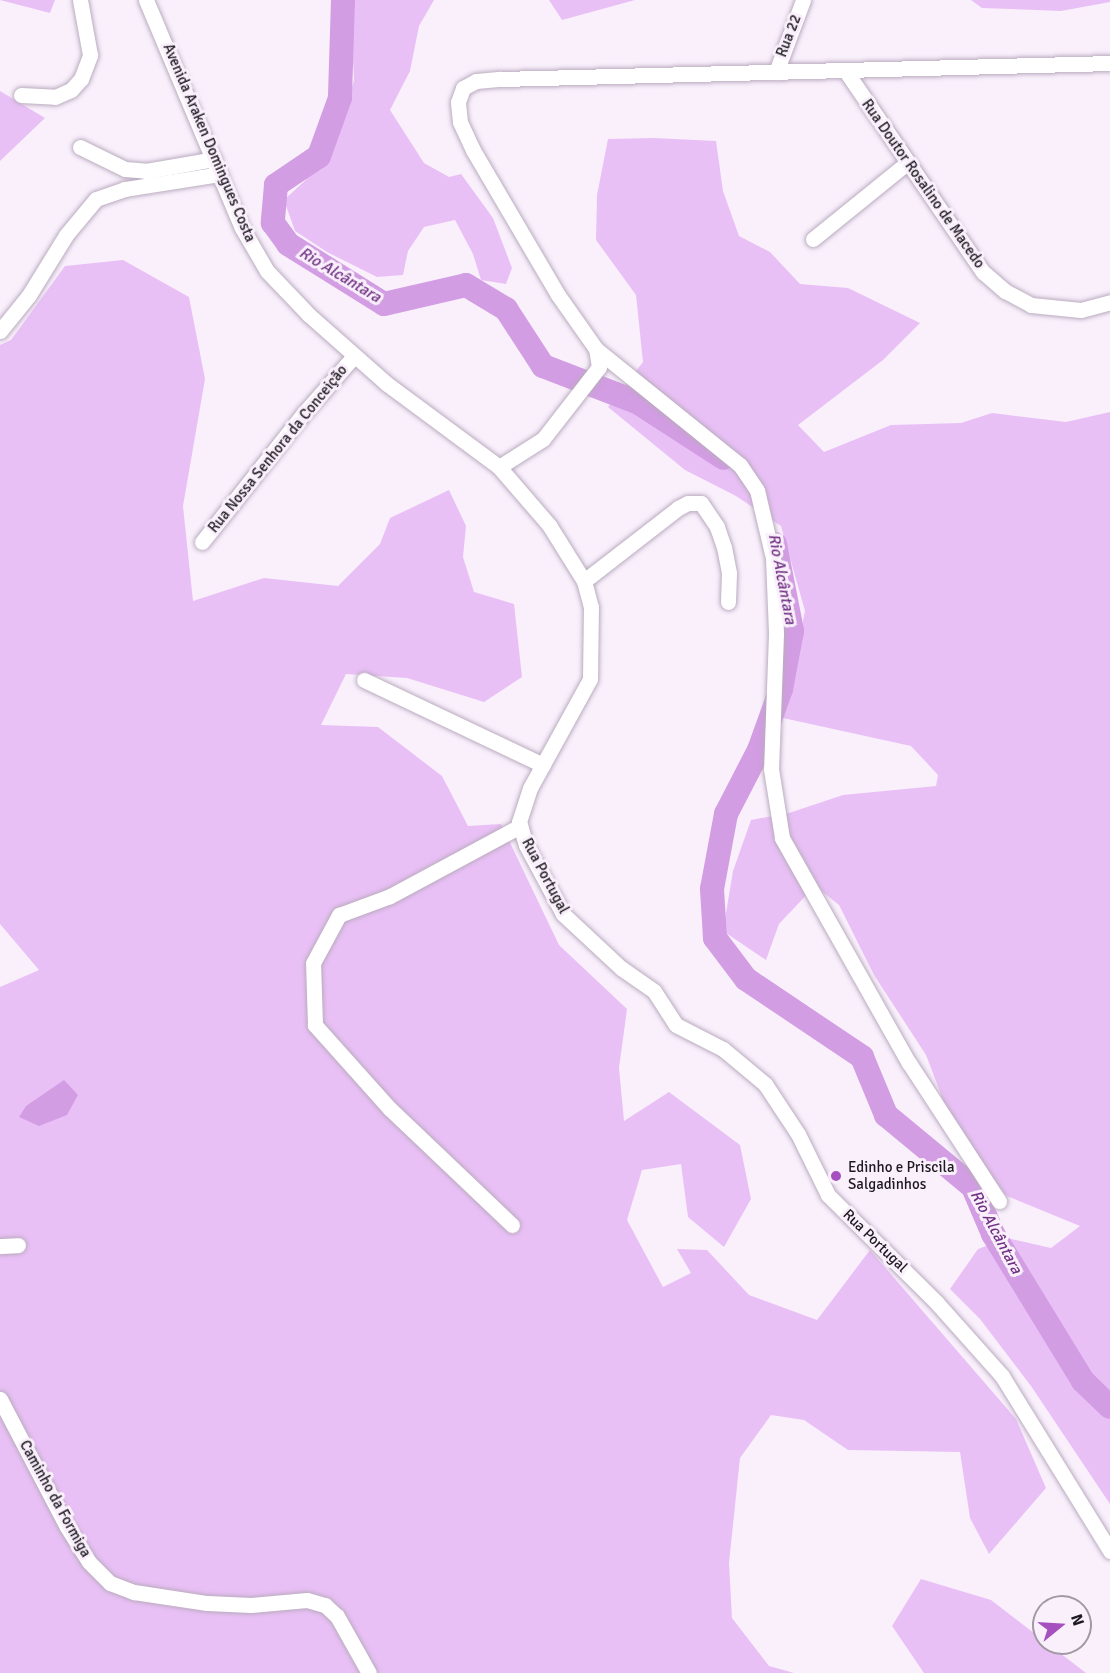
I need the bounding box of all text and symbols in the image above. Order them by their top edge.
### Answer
street label: Rua 22 [773,12,805,60]
street label: Avenida Araken Domingues Costa [159,41,259,245]
street label: Rua Doutor Rosalino de Macedo [858,96,988,272]
water label: Rio Alcântara [296,243,384,307]
street label: Rua Nossa Senhora da Conceição [205,361,351,537]
water label: Rio Alcântara [764,532,800,626]
street label: Rua Portugal [518,835,572,917]
place label: Edinho e Priscila Salgadinhos [848,1158,955,1193]
marker: Edinho e Priscila Salgadinhos [829,1169,843,1183]
water label: Rio Alcântara [966,1187,1026,1277]
street label: Rua Portugal [839,1206,911,1276]
street label: Caminho da Formiga [15,1437,95,1561]
north arrow [1032,1595,1092,1655]
text: N [1066,1612,1088,1628]

